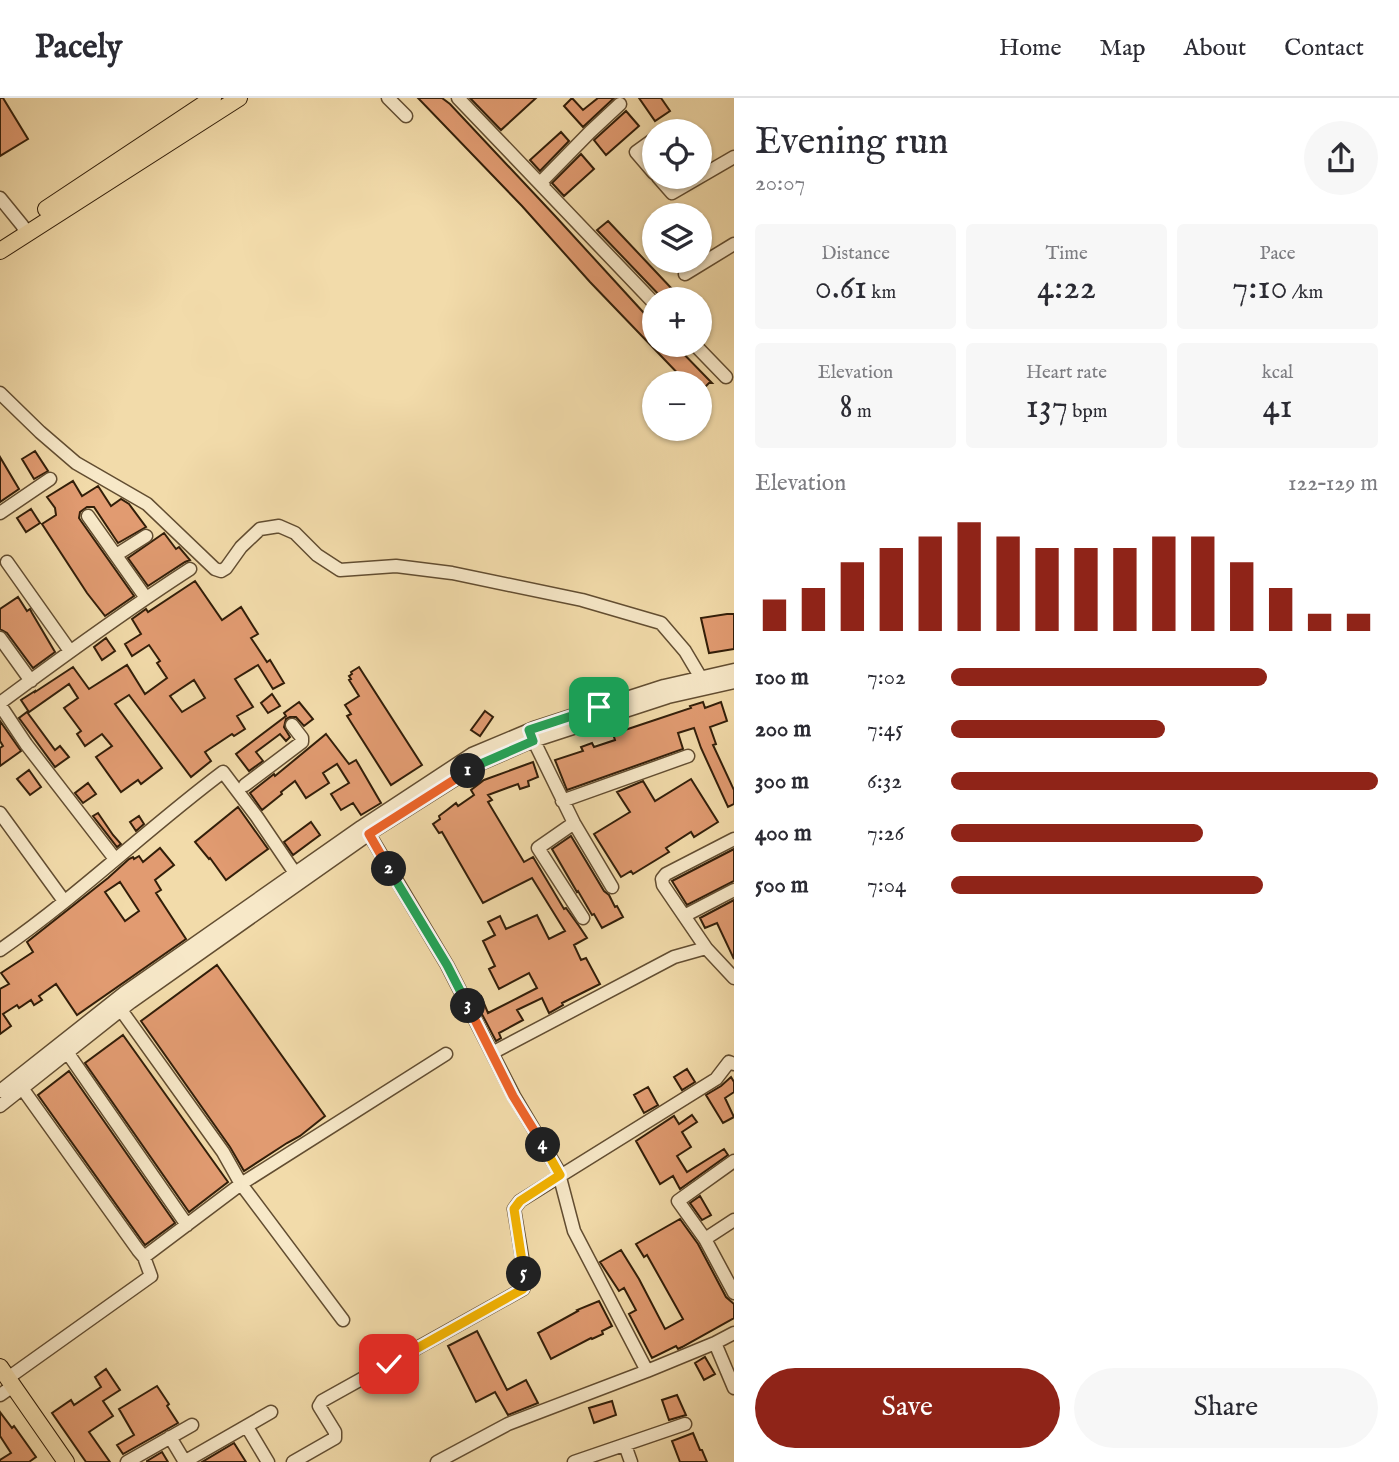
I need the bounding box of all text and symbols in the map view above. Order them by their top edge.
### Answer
text: Pacely [35,27,122,69]
text: Home [999,33,1062,64]
text: Map [1100,33,1146,64]
text: About [1184,33,1246,64]
text: Contact [1284,33,1364,64]
map controls [642,119,712,441]
button: locate [642,119,712,189]
text: Evening run [755,119,949,167]
button: share [1304,121,1378,195]
text: 20:07 [755,169,805,198]
button: layers [642,203,712,273]
text: Distance [821,242,890,266]
text: Time [1045,242,1088,266]
text: Pace [1260,242,1295,266]
text: 0.61 [815,266,867,311]
text: 4:22 [1037,266,1096,311]
text: 7:10 [1232,266,1288,311]
text: km [867,281,896,305]
text: /km [1288,281,1323,305]
button: + [642,287,712,357]
text: Elevation [818,361,893,385]
text: Heart rate [1026,361,1107,385]
text: kcal [1262,361,1293,385]
button: − [642,371,712,441]
text: 8 [839,385,853,430]
text: 137 [1026,385,1068,430]
text: 41 [1262,385,1293,430]
text: m [853,400,872,424]
text: bpm [1068,400,1107,424]
text: Elevation [755,469,846,498]
text: 122–129 m [1288,469,1378,498]
text: 100 m [755,663,809,692]
text: 7:02 [867,663,906,692]
pin [569,677,629,737]
icon: arrive [580,688,618,726]
text: 200 m [755,715,811,744]
text: 7:45 [867,715,903,744]
pin: 1 [450,754,486,788]
text: 1 [464,758,471,782]
text: 300 m [755,767,809,796]
text: 6:32 [867,767,902,796]
text: 400 m [755,819,812,848]
text: 7:26 [867,819,904,848]
pin: 2 [372,852,406,886]
text: 2 [384,856,393,880]
text: 500 m [755,871,809,900]
text: 7:04 [867,871,906,900]
pin: 3 [450,988,486,1024]
text: 3 [464,993,471,1017]
pin: 4 [526,1128,560,1162]
text: 4 [538,1132,547,1156]
pin: 5 [506,1256,542,1292]
text: 5 [520,1261,527,1285]
pin [359,1334,419,1394]
icon: check [370,1345,408,1383]
button: Save [755,1368,1060,1448]
button: Share [1074,1368,1378,1448]

